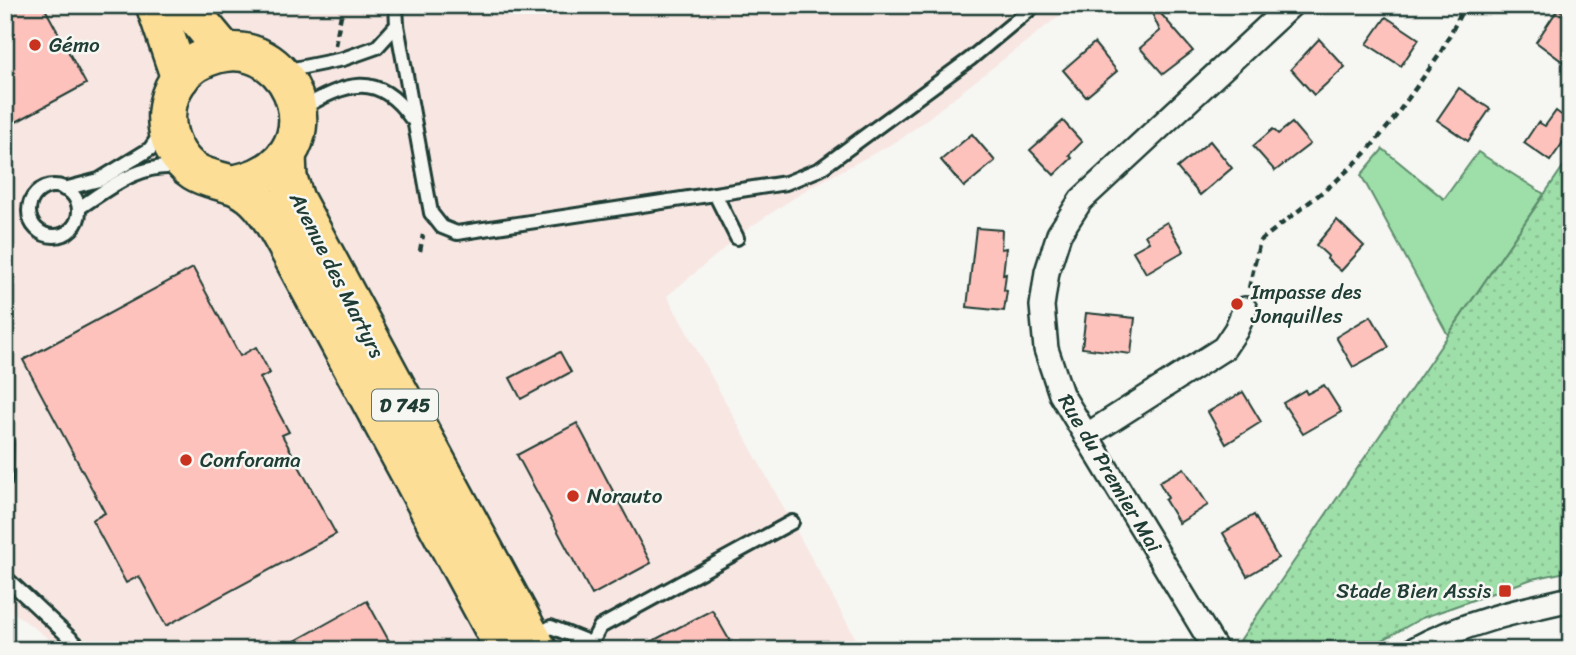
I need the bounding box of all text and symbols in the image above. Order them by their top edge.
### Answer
place label: Gémo [49,26,100,64]
marker: Gémo [27,37,43,53]
street label: Avenue des Martyrs [278,184,395,365]
place label: Impasse des Jonquilles [1250,273,1362,335]
marker: Impasse des Jonquilles [1229,296,1245,312]
street label: Rue du Premier Mai [1047,386,1173,561]
road number: D 745 [372,390,438,420]
place label: Conforama [200,441,301,479]
marker: Conforama [178,452,194,468]
place label: Norauto [587,477,663,515]
marker: Norauto [565,488,581,504]
place label: Stade Bien Assis [1336,572,1491,610]
marker: Stade Bien Assis [1497,583,1513,599]

